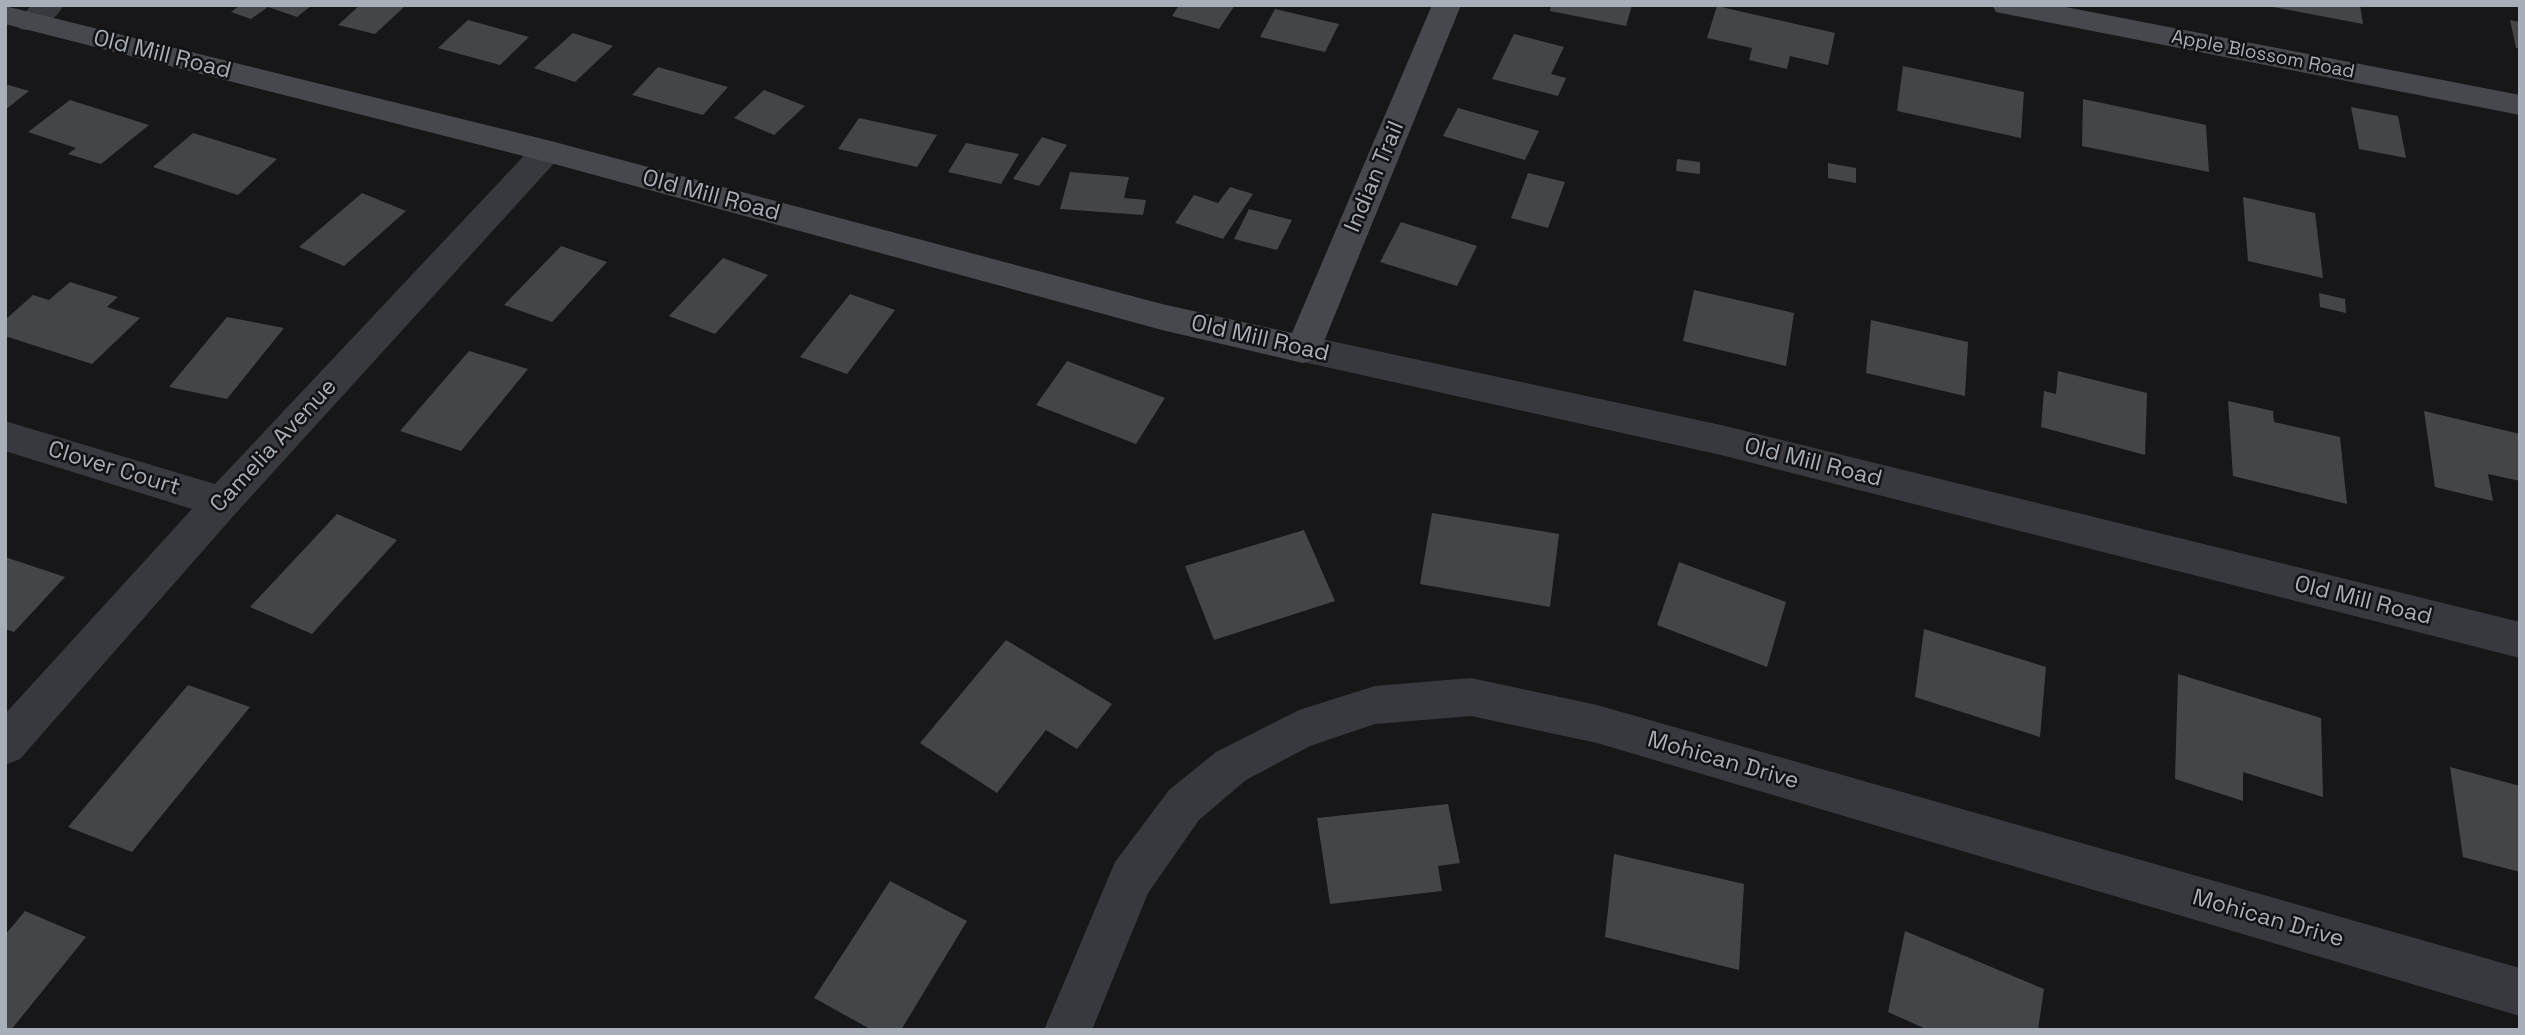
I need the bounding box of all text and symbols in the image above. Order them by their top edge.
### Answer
street label: Old Mill Road [90,25,234,85]
street label: Apple Blossom Road [2170,26,2356,84]
street label: Indian Trail [1339,117,1411,237]
street label: Old Mill Road [639,164,783,228]
street label: Old Mill Road [1188,310,1332,368]
street label: Camelia Avenue [205,373,343,519]
street label: Old Mill Road [1741,433,1885,493]
street label: Clover Court [45,436,183,502]
street label: Old Mill Road [2291,571,2435,631]
street label: Mohican Drive [1644,726,1802,796]
street label: Mohican Drive [2189,884,2347,954]

